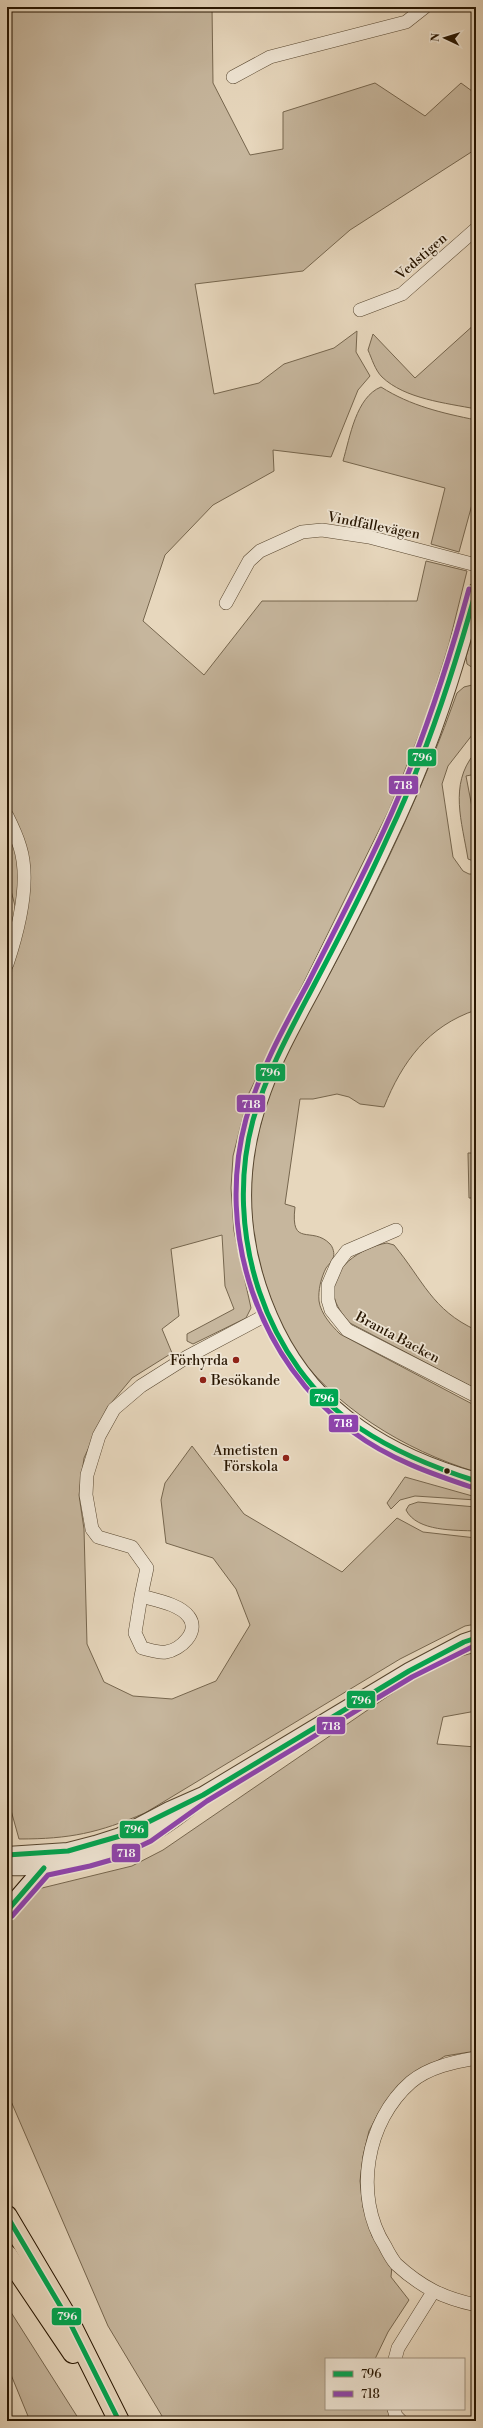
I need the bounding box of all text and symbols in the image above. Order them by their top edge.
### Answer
north arrow [425,18,465,58]
text: N [429,32,443,42]
street label: Vedstigen [392,229,452,285]
street label: Vindfällevägen [325,508,422,544]
line badge: 796 [407,748,437,767]
text: 796 [412,751,432,765]
line badge: 718 [388,775,419,795]
text: 718 [394,779,412,793]
line badge: 796 [255,1063,286,1082]
text: 796 [260,1066,280,1080]
line badge: 718 [236,1094,266,1113]
text: 718 [242,1098,260,1112]
street label: Branta Backen [351,1308,443,1368]
place label: Förhyrda [170,1352,229,1370]
marker: Förhyrda [231,1355,241,1365]
place label: Besökande [210,1372,280,1390]
marker: Besökande [198,1375,208,1385]
line badge: 796 [309,1388,339,1407]
text: 796 [314,1392,334,1406]
line badge: 718 [328,1414,359,1433]
text: 718 [334,1417,352,1431]
place label: Ametisten Förskola [212,1442,279,1476]
marker: Ametisten Förskola [281,1453,291,1463]
unlabelled marker [442,1466,452,1476]
line badge: 796 [346,1690,376,1709]
text: 796 [351,1694,371,1708]
line badge: 718 [316,1716,346,1735]
text: 718 [322,1720,340,1734]
line badge: 796 [119,1820,149,1839]
text: 796 [124,1823,144,1837]
line badge: 718 [111,1843,141,1863]
text: 718 [117,1847,135,1861]
line badge: 796 [51,2307,82,2326]
text: 796 [57,2310,77,2324]
legend [325,2358,465,2410]
text: 796 [361,2367,381,2382]
text: 718 [361,2387,380,2402]

